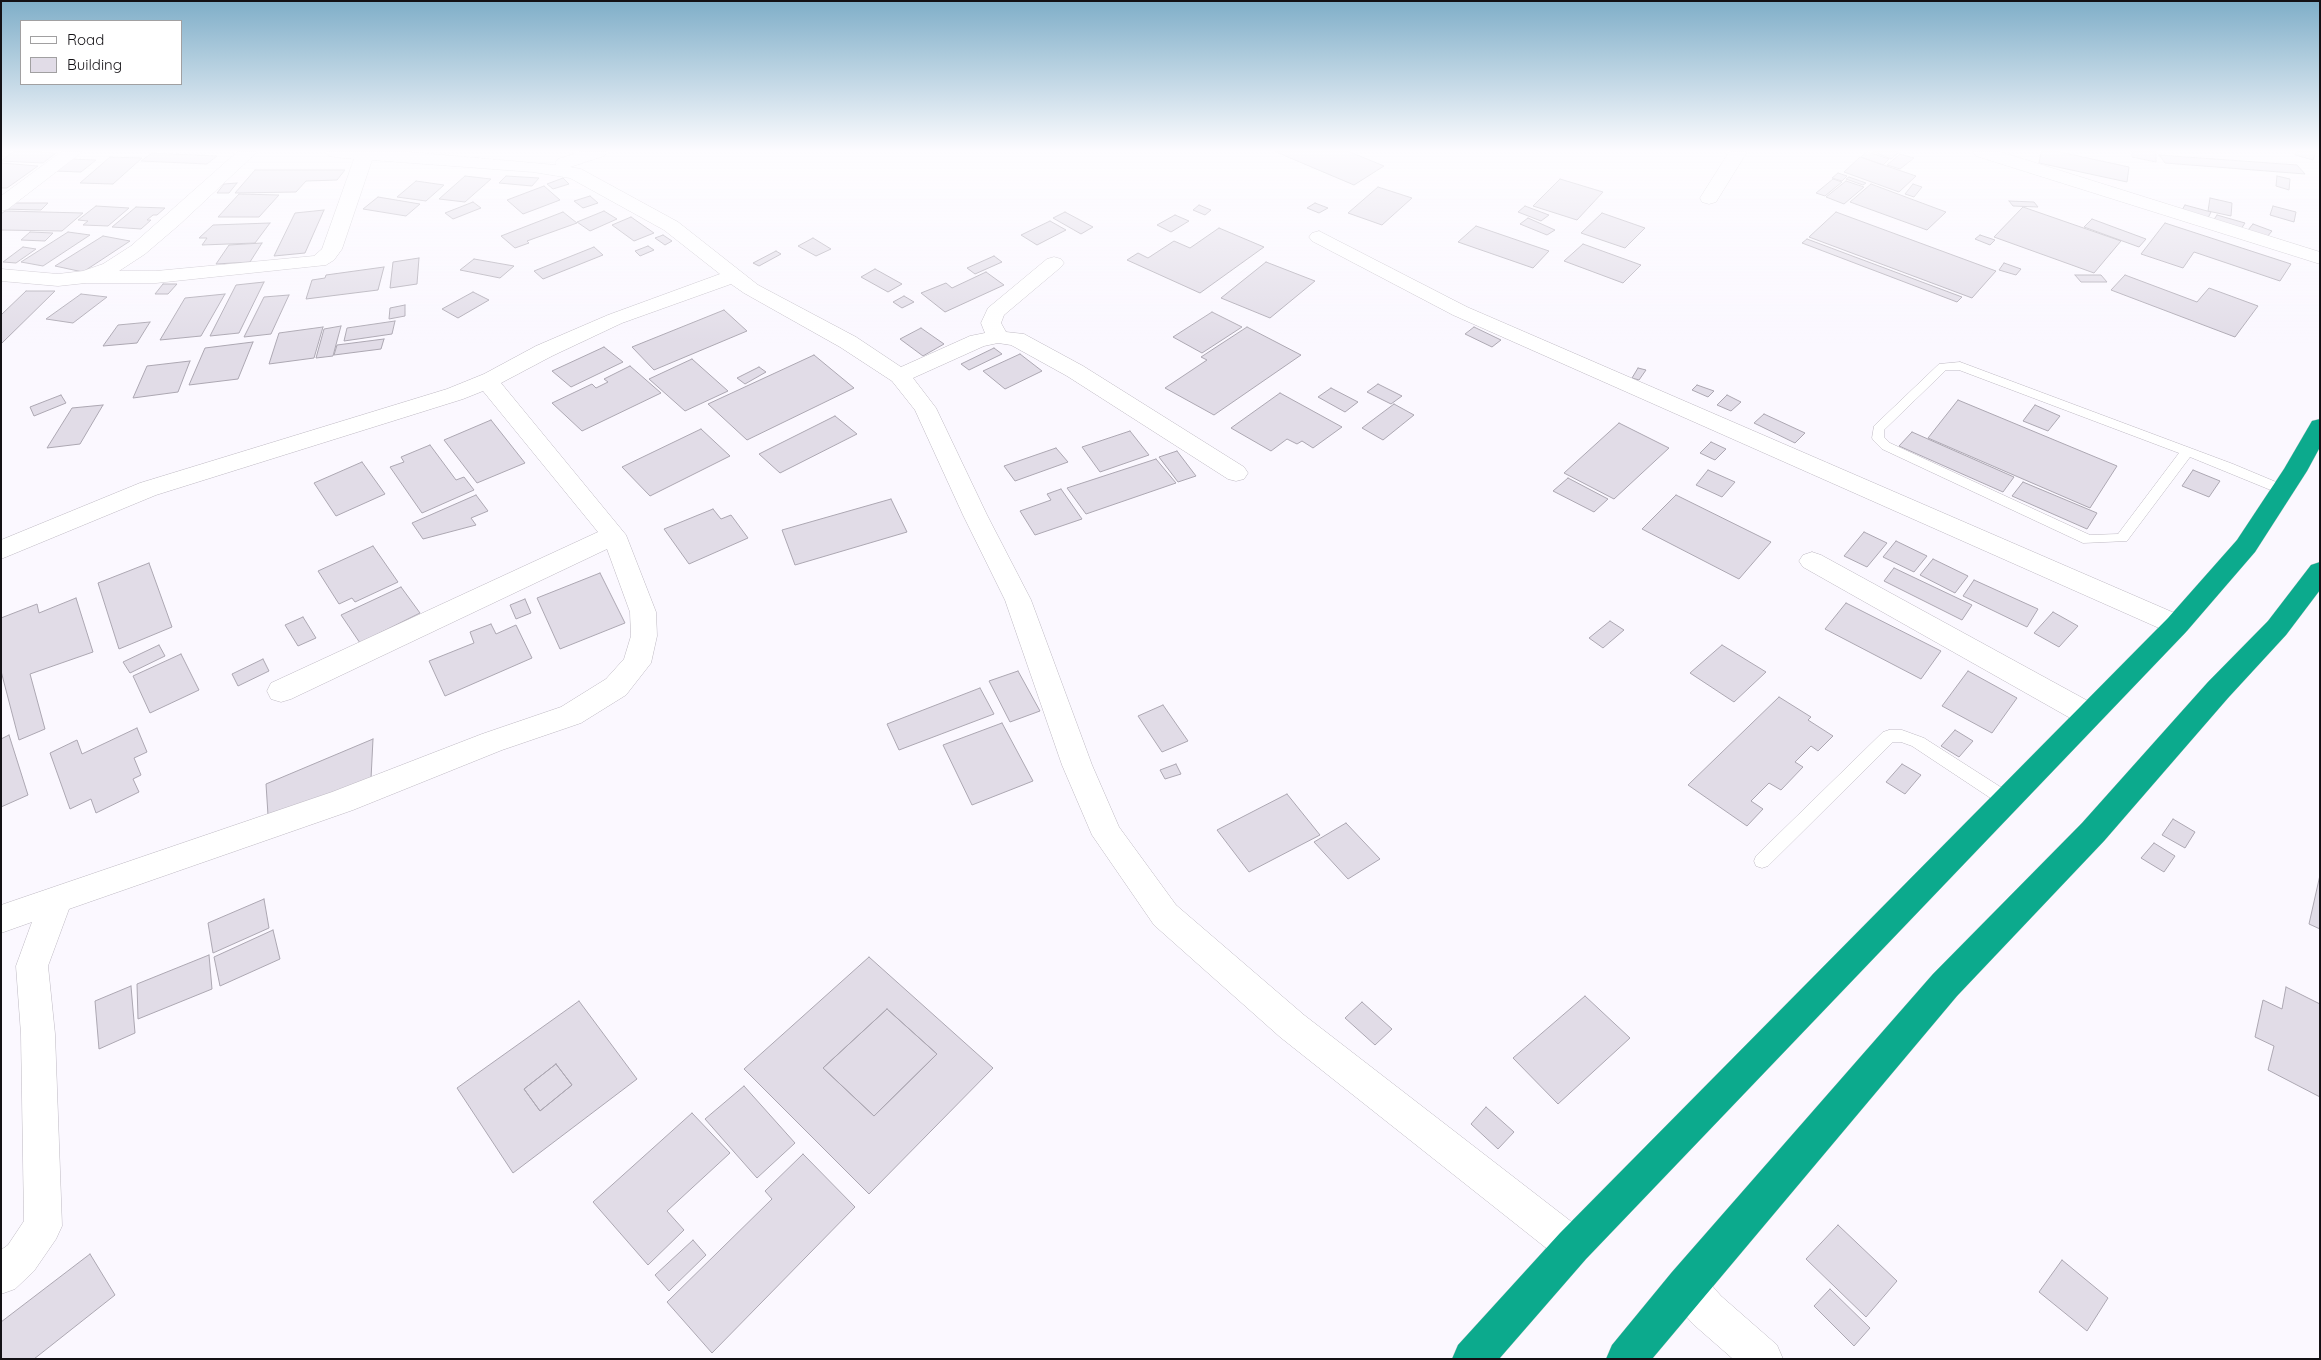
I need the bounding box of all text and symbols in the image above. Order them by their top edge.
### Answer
legend [20,20,182,85]
text: Road [67,30,104,49]
text: Building [67,55,122,74]

